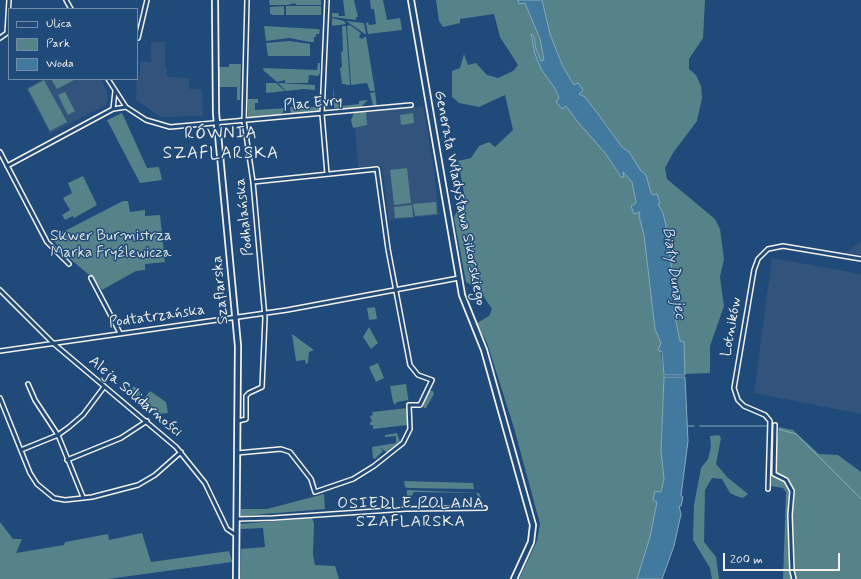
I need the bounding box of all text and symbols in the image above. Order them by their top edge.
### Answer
legend [8,8,138,80]
text: Ulica [46,16,72,32]
text: Park [46,36,70,52]
text: Woda [46,56,74,72]
street label: Generała Władysława Sikorskiego [429,89,489,307]
street label: Plac Evry [283,92,343,116]
district label: RÓWNIA SZAFLARSKA [164,124,278,164]
street label: Podhalańska [232,177,258,257]
water label: Biały Dunajec [657,226,689,320]
park label: Skwer Burmistrza Marka Fryźlewicza [50,228,172,263]
street label: Szaflarska [209,255,233,325]
street label: Lotników [718,296,746,358]
street label: Podtatrzańska [108,301,206,333]
street label: Aleja Solidarności [85,353,185,441]
district label: OSIEDLE POLANA SZAFLARSKA [339,495,483,533]
scale bar [725,545,842,571]
text: 200 m [730,552,763,568]

